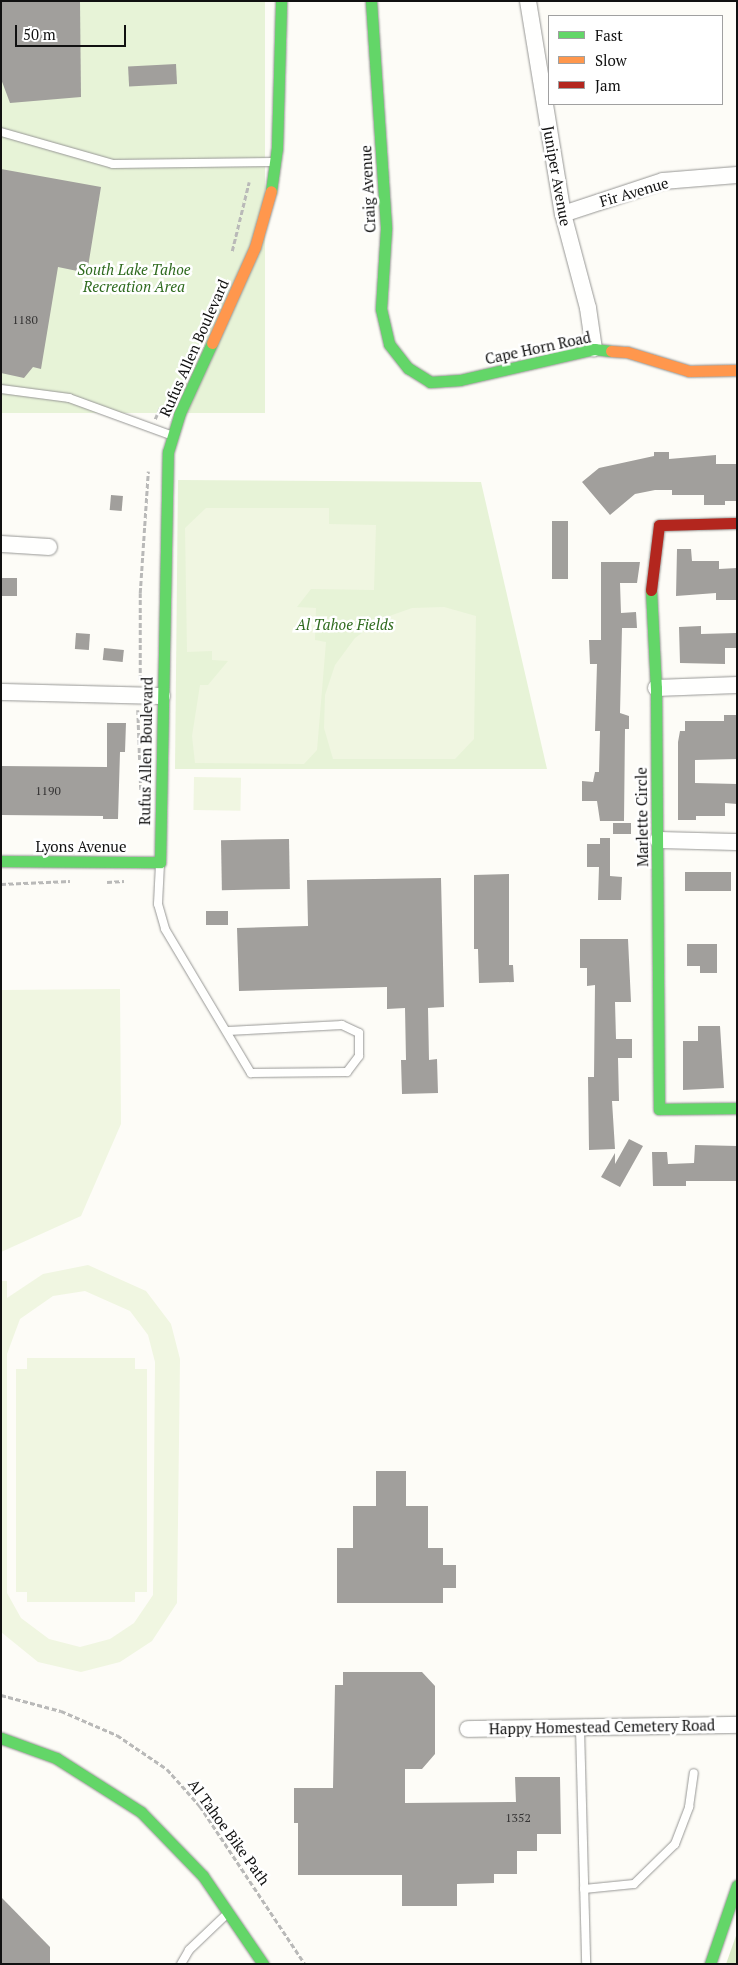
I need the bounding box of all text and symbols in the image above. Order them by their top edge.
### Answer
scale bar [18,15,129,47]
legend [548,15,723,105]
text: 50 m [23,24,56,44]
text: Fast [595,25,623,45]
text: Slow [595,50,627,70]
text: Jam [595,75,621,95]
street label: Juniper Avenue [539,124,575,228]
street label: Craig Avenue [357,145,379,233]
street label: Fir Avenue [597,174,671,210]
park label: South Lake Tahoe Recreation Area [77,260,191,295]
street label: Rufus Allen Boulevard [156,276,232,420]
house number: 1180 [12,313,38,327]
street label: Cape Horn Road [483,328,593,368]
park label: Al Tahoe Fields [296,616,394,634]
street label: Rufus Allen Boulevard [136,677,156,825]
street label: Marlette Circle [632,767,652,867]
house number: 1190 [35,784,61,798]
street label: Lyons Avenue [35,838,127,856]
street label: Happy Homestead Cemetery Road [489,1716,715,1738]
street label: Al Tahoe Bike Path [185,1776,273,1888]
house number: 1352 [505,1811,531,1825]

